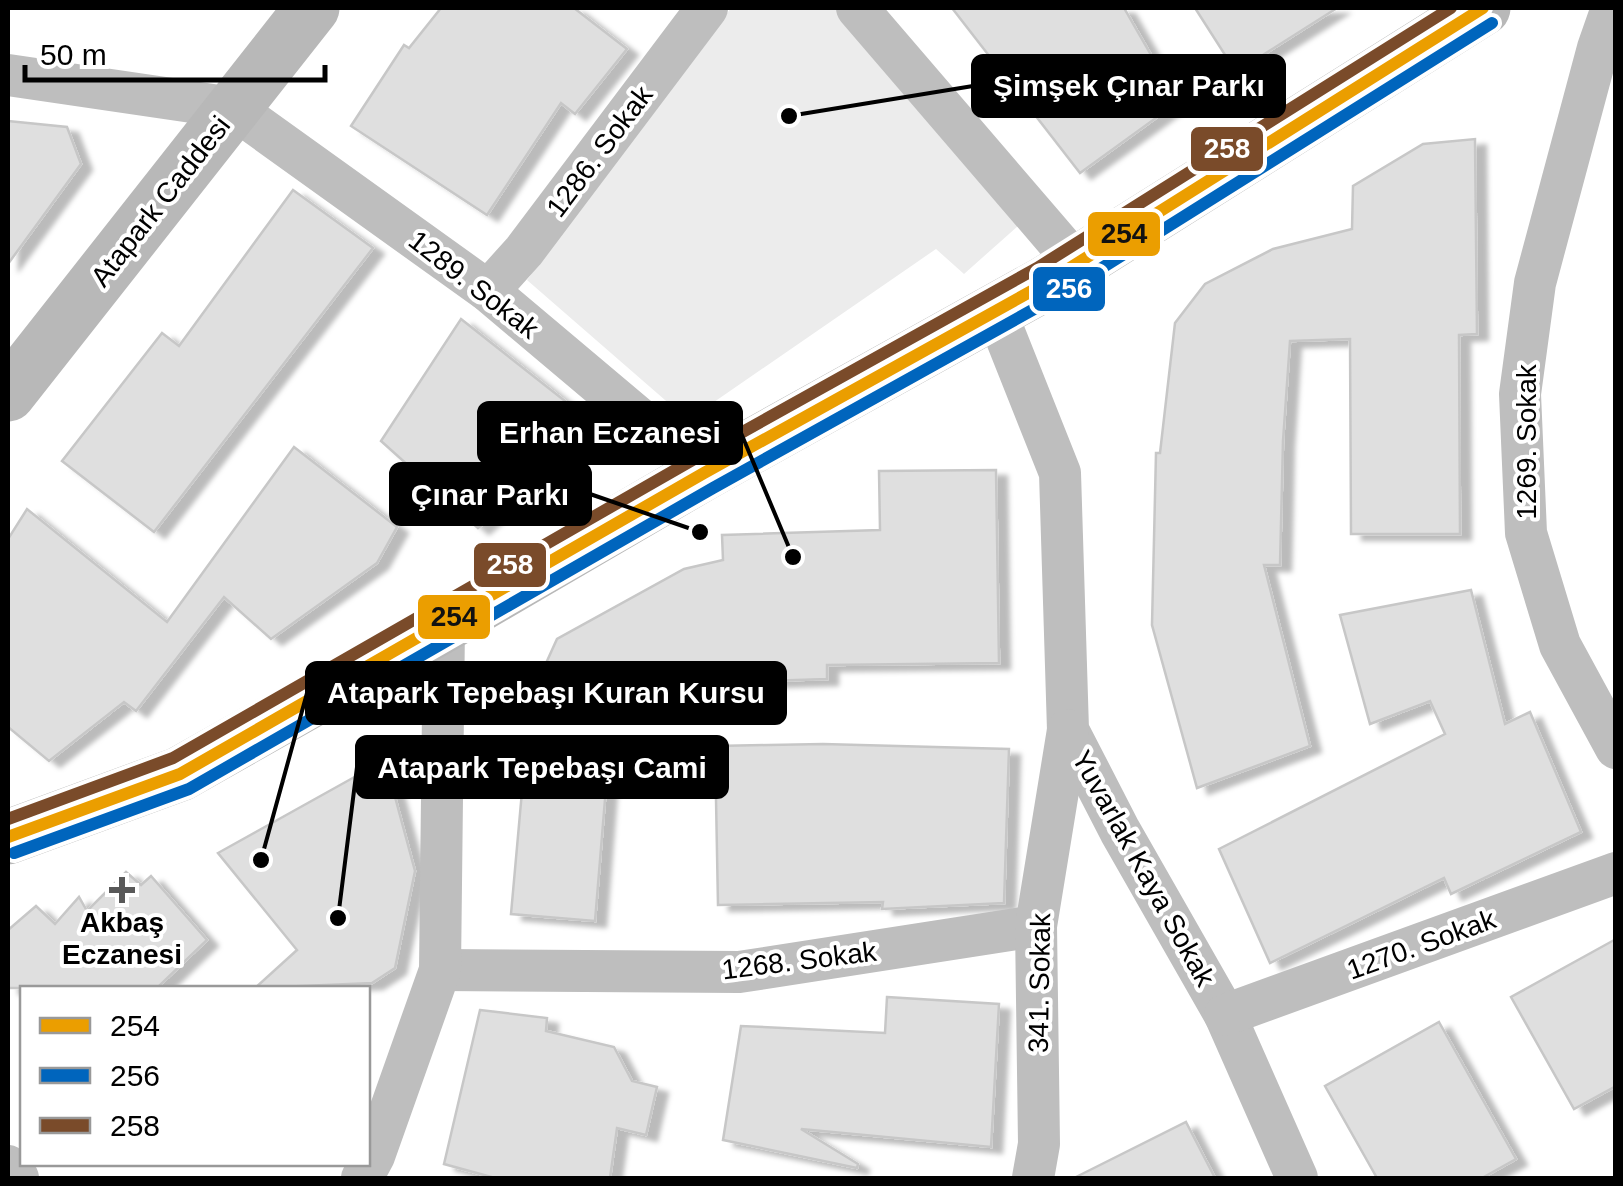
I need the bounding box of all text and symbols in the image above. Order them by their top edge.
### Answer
scale bar [25,20,325,82]
text: 50 m [40,38,107,71]
callout: Şimşek Çınar Parkı [973,56,1284,116]
text: Şimşek Çınar Parkı [993,69,1265,102]
street label: 1286. Sokak [540,79,659,223]
street label: Atapark Caddesi [84,110,236,292]
line badge: 258 [1189,125,1265,173]
text: 258 [1204,133,1250,164]
line badge: 254 [1086,210,1162,258]
text: 254 [1101,218,1148,249]
street label: 1289. Sokak [403,224,545,345]
line badge: 256 [1031,265,1107,313]
text: 256 [1046,273,1092,304]
street label: 1269. Sokak [1511,363,1542,520]
callout: Erhan Eczanesi [479,403,741,463]
text: Erhan Eczanesi [499,416,721,449]
callout: Çınar Parkı [391,464,590,524]
text: Çınar Parkı [411,478,569,511]
line badge: 258 [472,541,548,589]
text: 258 [487,549,533,580]
line badge: 254 [416,593,492,641]
text: 254 [431,601,478,632]
callout: Atapark Tepebaşı Kuran Kursu [307,663,785,723]
text: Atapark Tepebaşı Kuran Kursu [327,676,765,709]
callout: Atapark Tepebaşı Cami [357,737,727,797]
street label: Yuvarlak Kaya Sokak [1066,745,1222,992]
text: Atapark Tepebaşı Cami [377,751,707,784]
marker: Akbaş Eczanesi [111,879,133,901]
street label: 1270. Sokak [1343,903,1501,986]
place label: Akbaş Eczanesi [62,907,182,970]
street label: 341. Sokak [1023,912,1056,1053]
street label: 1268. Sokak [720,936,879,985]
legend [20,986,370,1166]
text: 254 [110,1009,160,1042]
text: 256 [110,1059,160,1092]
text: 258 [110,1109,160,1142]

